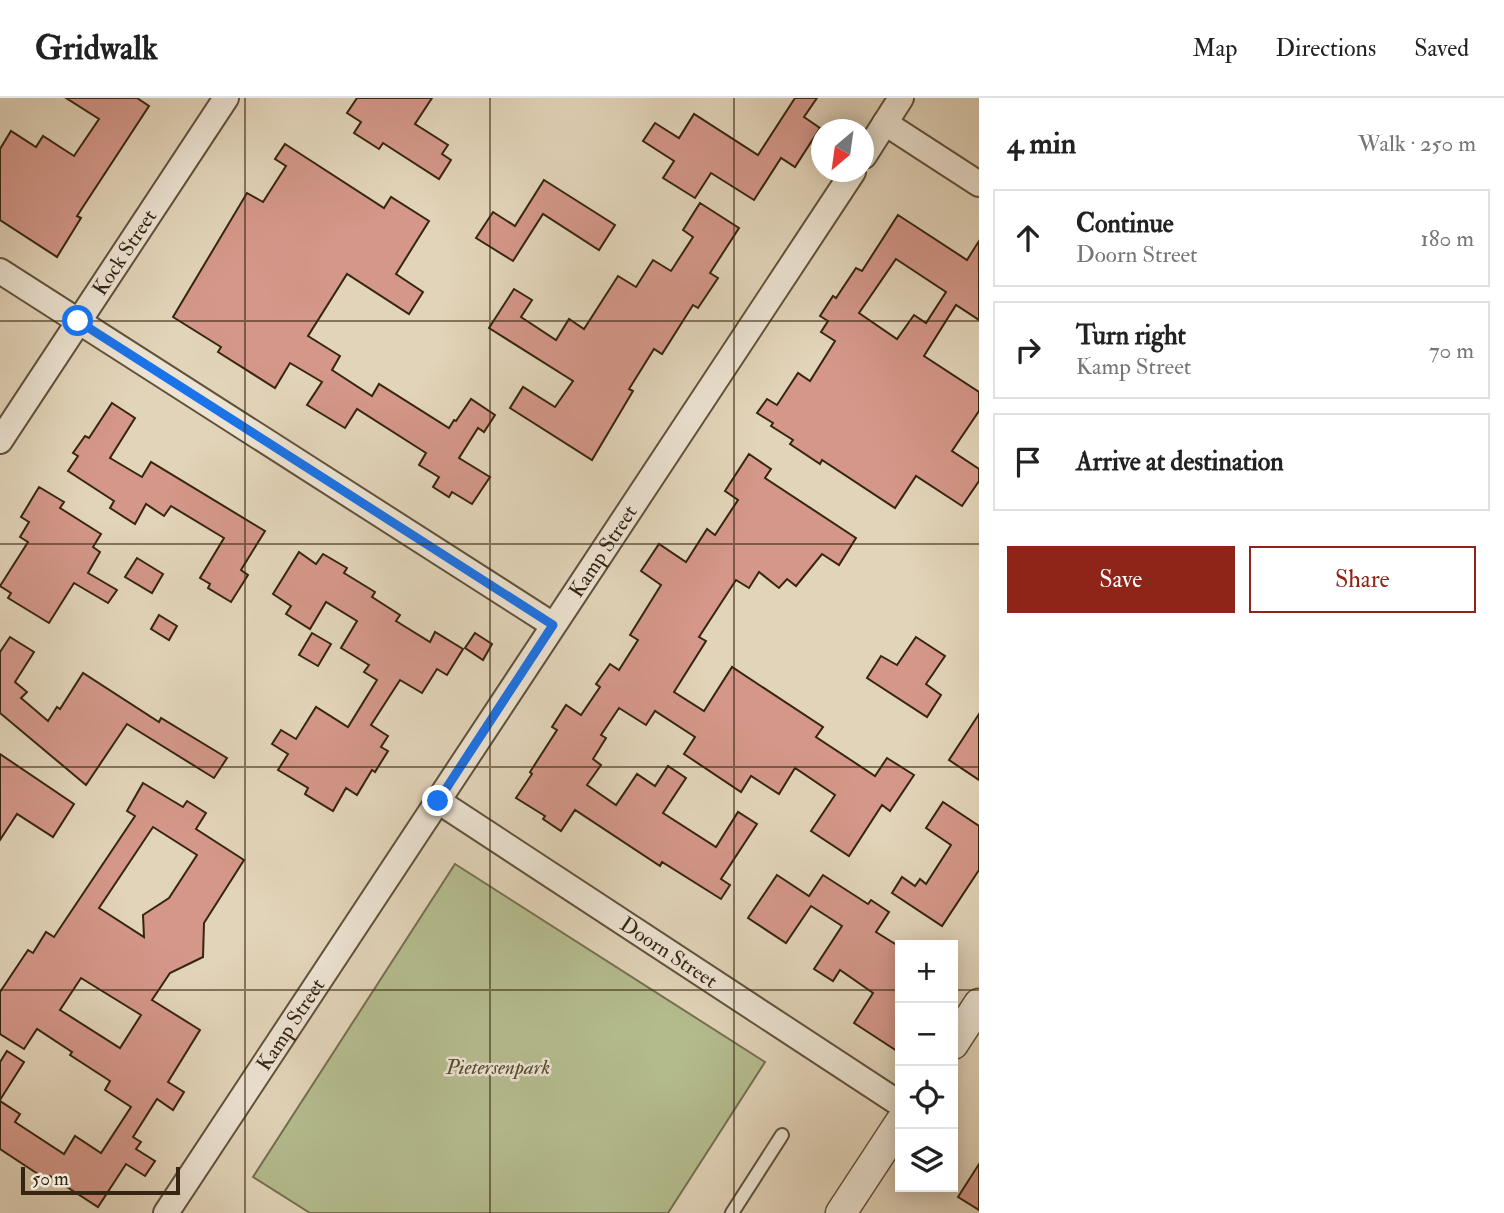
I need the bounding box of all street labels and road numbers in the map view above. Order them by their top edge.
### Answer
street label: Kock Street [87,204,163,301]
street label: Kamp Street [563,500,644,603]
street label: Doorn Street [615,911,723,995]
street label: Kamp Street [251,973,331,1076]

